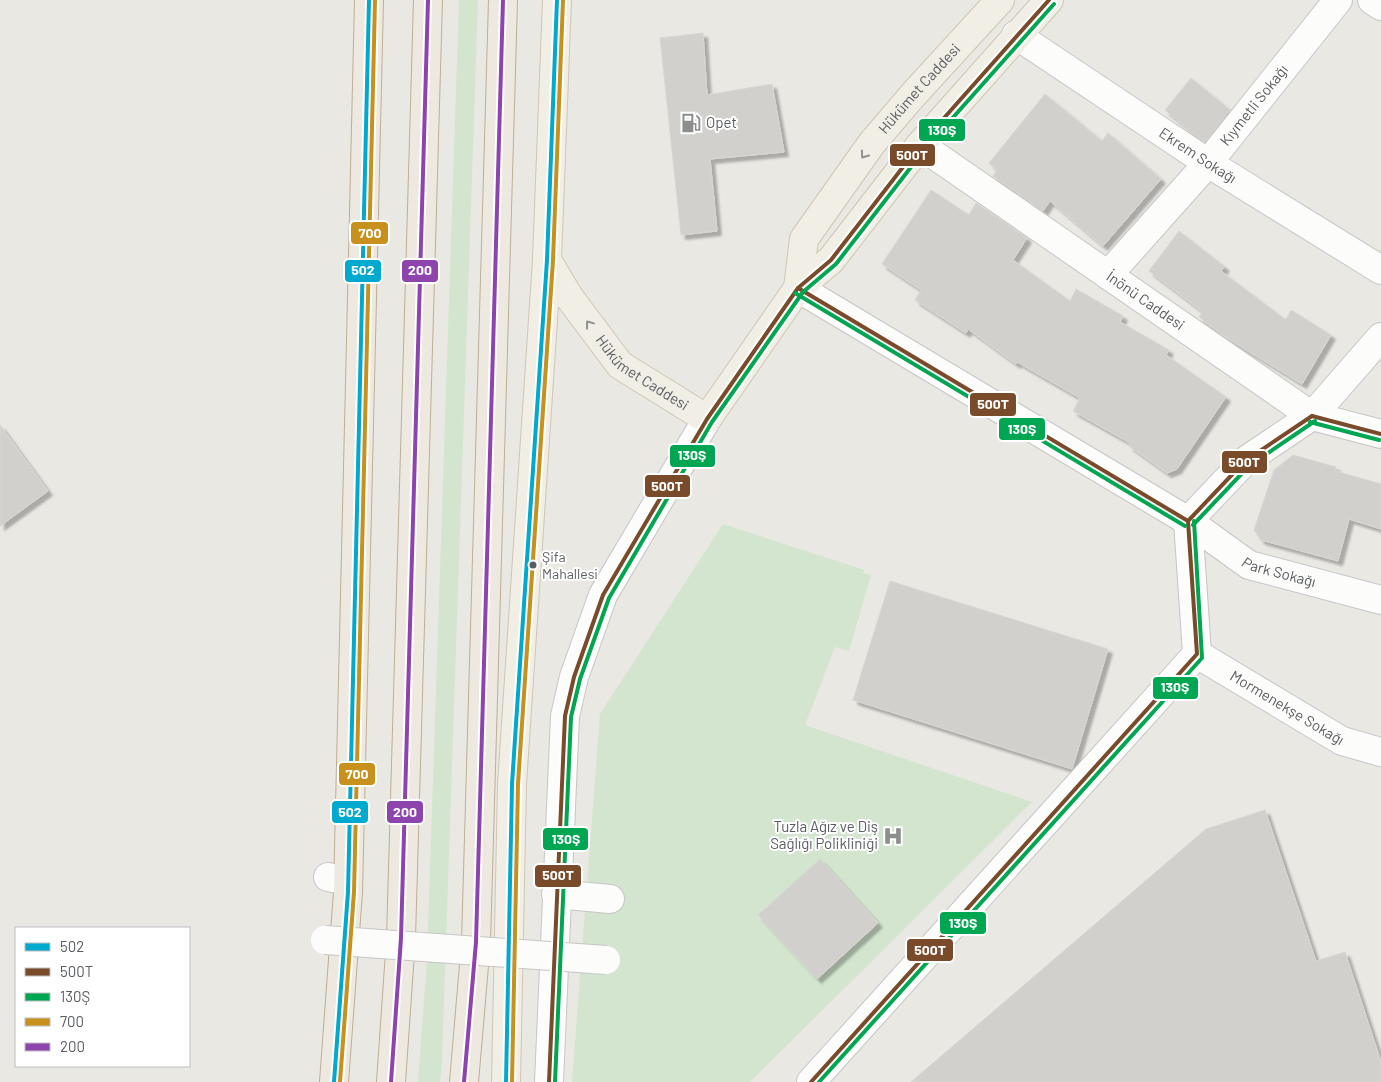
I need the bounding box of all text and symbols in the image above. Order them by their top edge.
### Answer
street label: Hükümet Caddesi [874,40,963,137]
street label: Kıymetli Sokağı [1216,61,1291,149]
fuel station icon: Opet [680,112,702,134]
place label: Opet [706,113,737,131]
line badge: 130Ş [918,118,966,142]
text: 130Ş [928,121,956,138]
street label: Ekrem Sokağı [1156,123,1240,186]
line badge: 500T [889,143,936,167]
text: 500T [896,146,928,163]
one-way arrow [861,149,870,159]
line badge: 700 [350,221,389,245]
text: 700 [359,224,381,241]
line badge: 502 [344,259,382,283]
line badge: 200 [401,259,439,283]
text: 502 [351,261,375,278]
text: 200 [408,261,432,278]
street label: İnönü Caddesi [1103,267,1189,333]
one-way arrow [586,320,595,330]
street label: Hükümet Caddesi [593,331,692,413]
line badge: 500T [969,392,1017,417]
text: 500T [977,395,1009,412]
line badge: 130Ş [998,417,1046,441]
text: 130Ş [1008,420,1036,437]
line badge: 130Ş [669,444,716,468]
text: 130Ş [678,446,706,463]
line badge: 500T [1221,450,1268,474]
text: 500T [1228,453,1260,470]
line badge: 500T [644,474,691,498]
text: 500T [651,477,683,494]
place label: Şifa Mahallesi [542,548,598,582]
street label: Park Sokağı [1239,553,1318,590]
marker: Şifa Mahallesi [528,560,538,570]
street label: Mormenekşe Sokağı [1227,666,1348,748]
line badge: 130Ş [1152,676,1199,700]
text: 130Ş [1161,678,1189,695]
line badge: 700 [338,762,376,786]
text: 700 [346,765,368,782]
line badge: 502 [331,800,369,824]
line badge: 200 [386,800,424,824]
text: 502 [338,803,362,820]
text: 200 [393,803,417,820]
place label: Tuzla Ağız ve Diş Sağlığı Polikliniği [770,817,878,852]
hospital icon: Tuzla Ağız ve Diş Sağlığı Polikliniği [882,825,904,847]
line badge: 130Ş [542,827,589,851]
text: 130Ş [552,830,580,847]
line badge: 500T [534,864,582,888]
text: 500T [542,866,574,883]
line badge: 130Ş [939,911,987,935]
text: 130Ş [949,914,977,931]
legend [15,927,190,1067]
text: 502 [60,937,84,955]
line badge: 500T [906,938,954,962]
text: 500T [914,941,946,958]
text: 500T [60,962,93,980]
text: 130Ş [60,987,90,1005]
text: 700 [60,1012,84,1030]
text: 200 [60,1037,85,1055]

